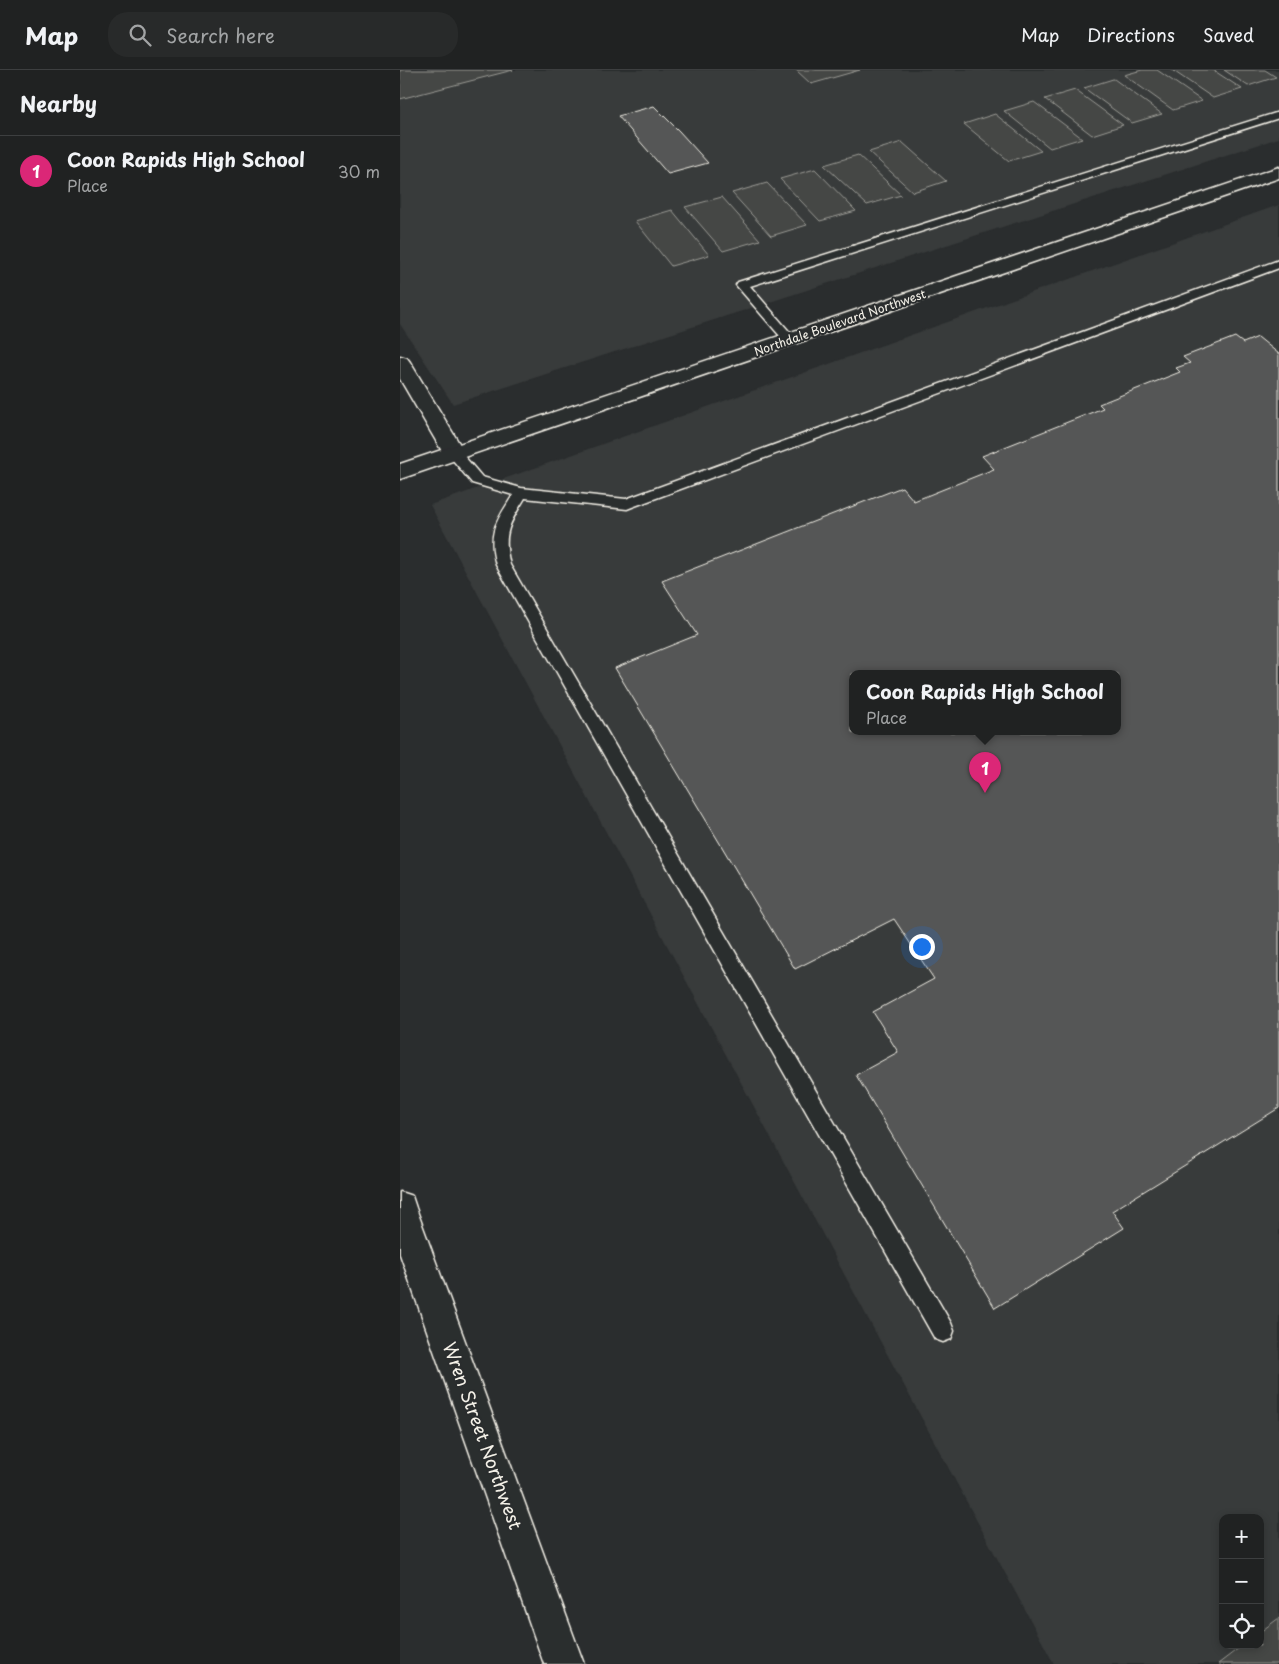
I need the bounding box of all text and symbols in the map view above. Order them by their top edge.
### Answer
search box [108,12,458,57]
text: Map [25,17,78,53]
icon: search [126,21,154,49]
text: Search here [166,21,275,49]
text: Map [1021,21,1059,48]
text: Directions [1087,21,1175,48]
text: Saved [1203,21,1254,48]
text: Nearby [20,87,97,119]
text: Coon Rapids High School [67,145,305,173]
text: 1 [32,159,40,183]
text: 30 m [338,159,380,183]
text: Place [67,173,108,197]
street label: Northdale Boulevard Northwest [751,284,928,360]
popup [849,670,1121,735]
text: Coon Rapids High School [866,677,1104,705]
text: Place [866,705,907,729]
pin: 1 [969,752,1001,793]
your location [909,934,935,960]
street label: Wren Street Northwest [437,1338,530,1533]
map controls [1219,1514,1264,1649]
button: + [1219,1514,1264,1559]
button: − [1219,1559,1264,1604]
button: locate [1219,1604,1264,1649]

